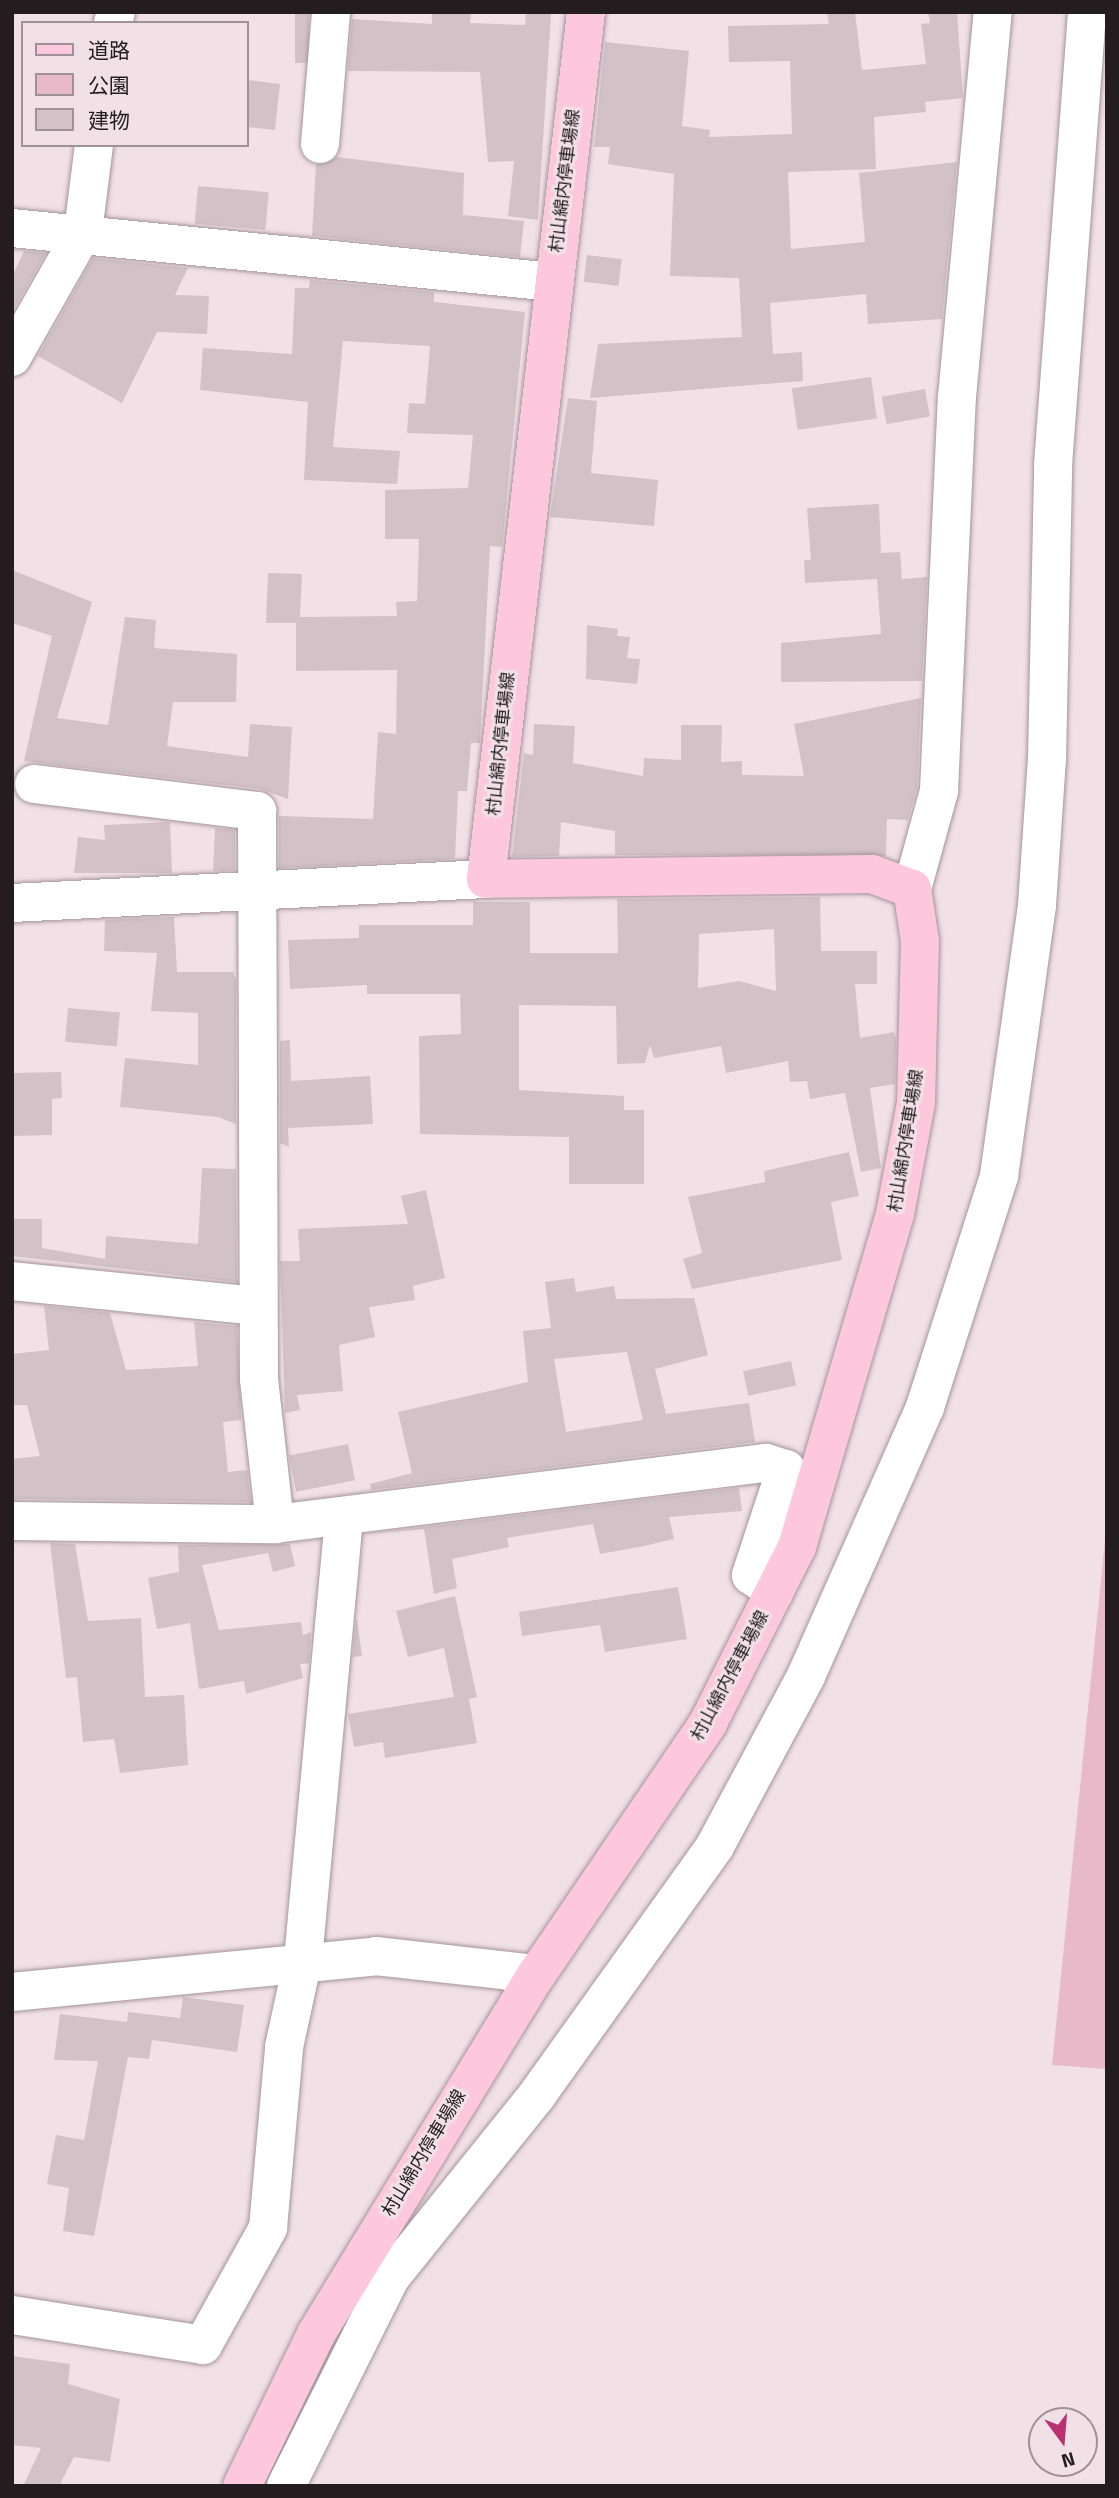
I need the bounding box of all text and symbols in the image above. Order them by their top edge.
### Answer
legend [21,21,248,147]
text: 道路 [88,34,130,66]
text: 公園 [88,69,130,101]
text: 建物 [88,104,130,136]
street label: 村山綿内停車場線 [546,108,584,254]
street label: 村山綿内停車場線 [483,671,519,817]
street label: 村山綿内停車場線 [884,1068,928,1214]
street label: 村山綿内停車場線 [687,1607,773,1745]
street label: 村山綿内停車場線 [378,2086,470,2220]
north arrow [1028,2407,1098,2477]
text: N [1058,2445,1079,2476]

